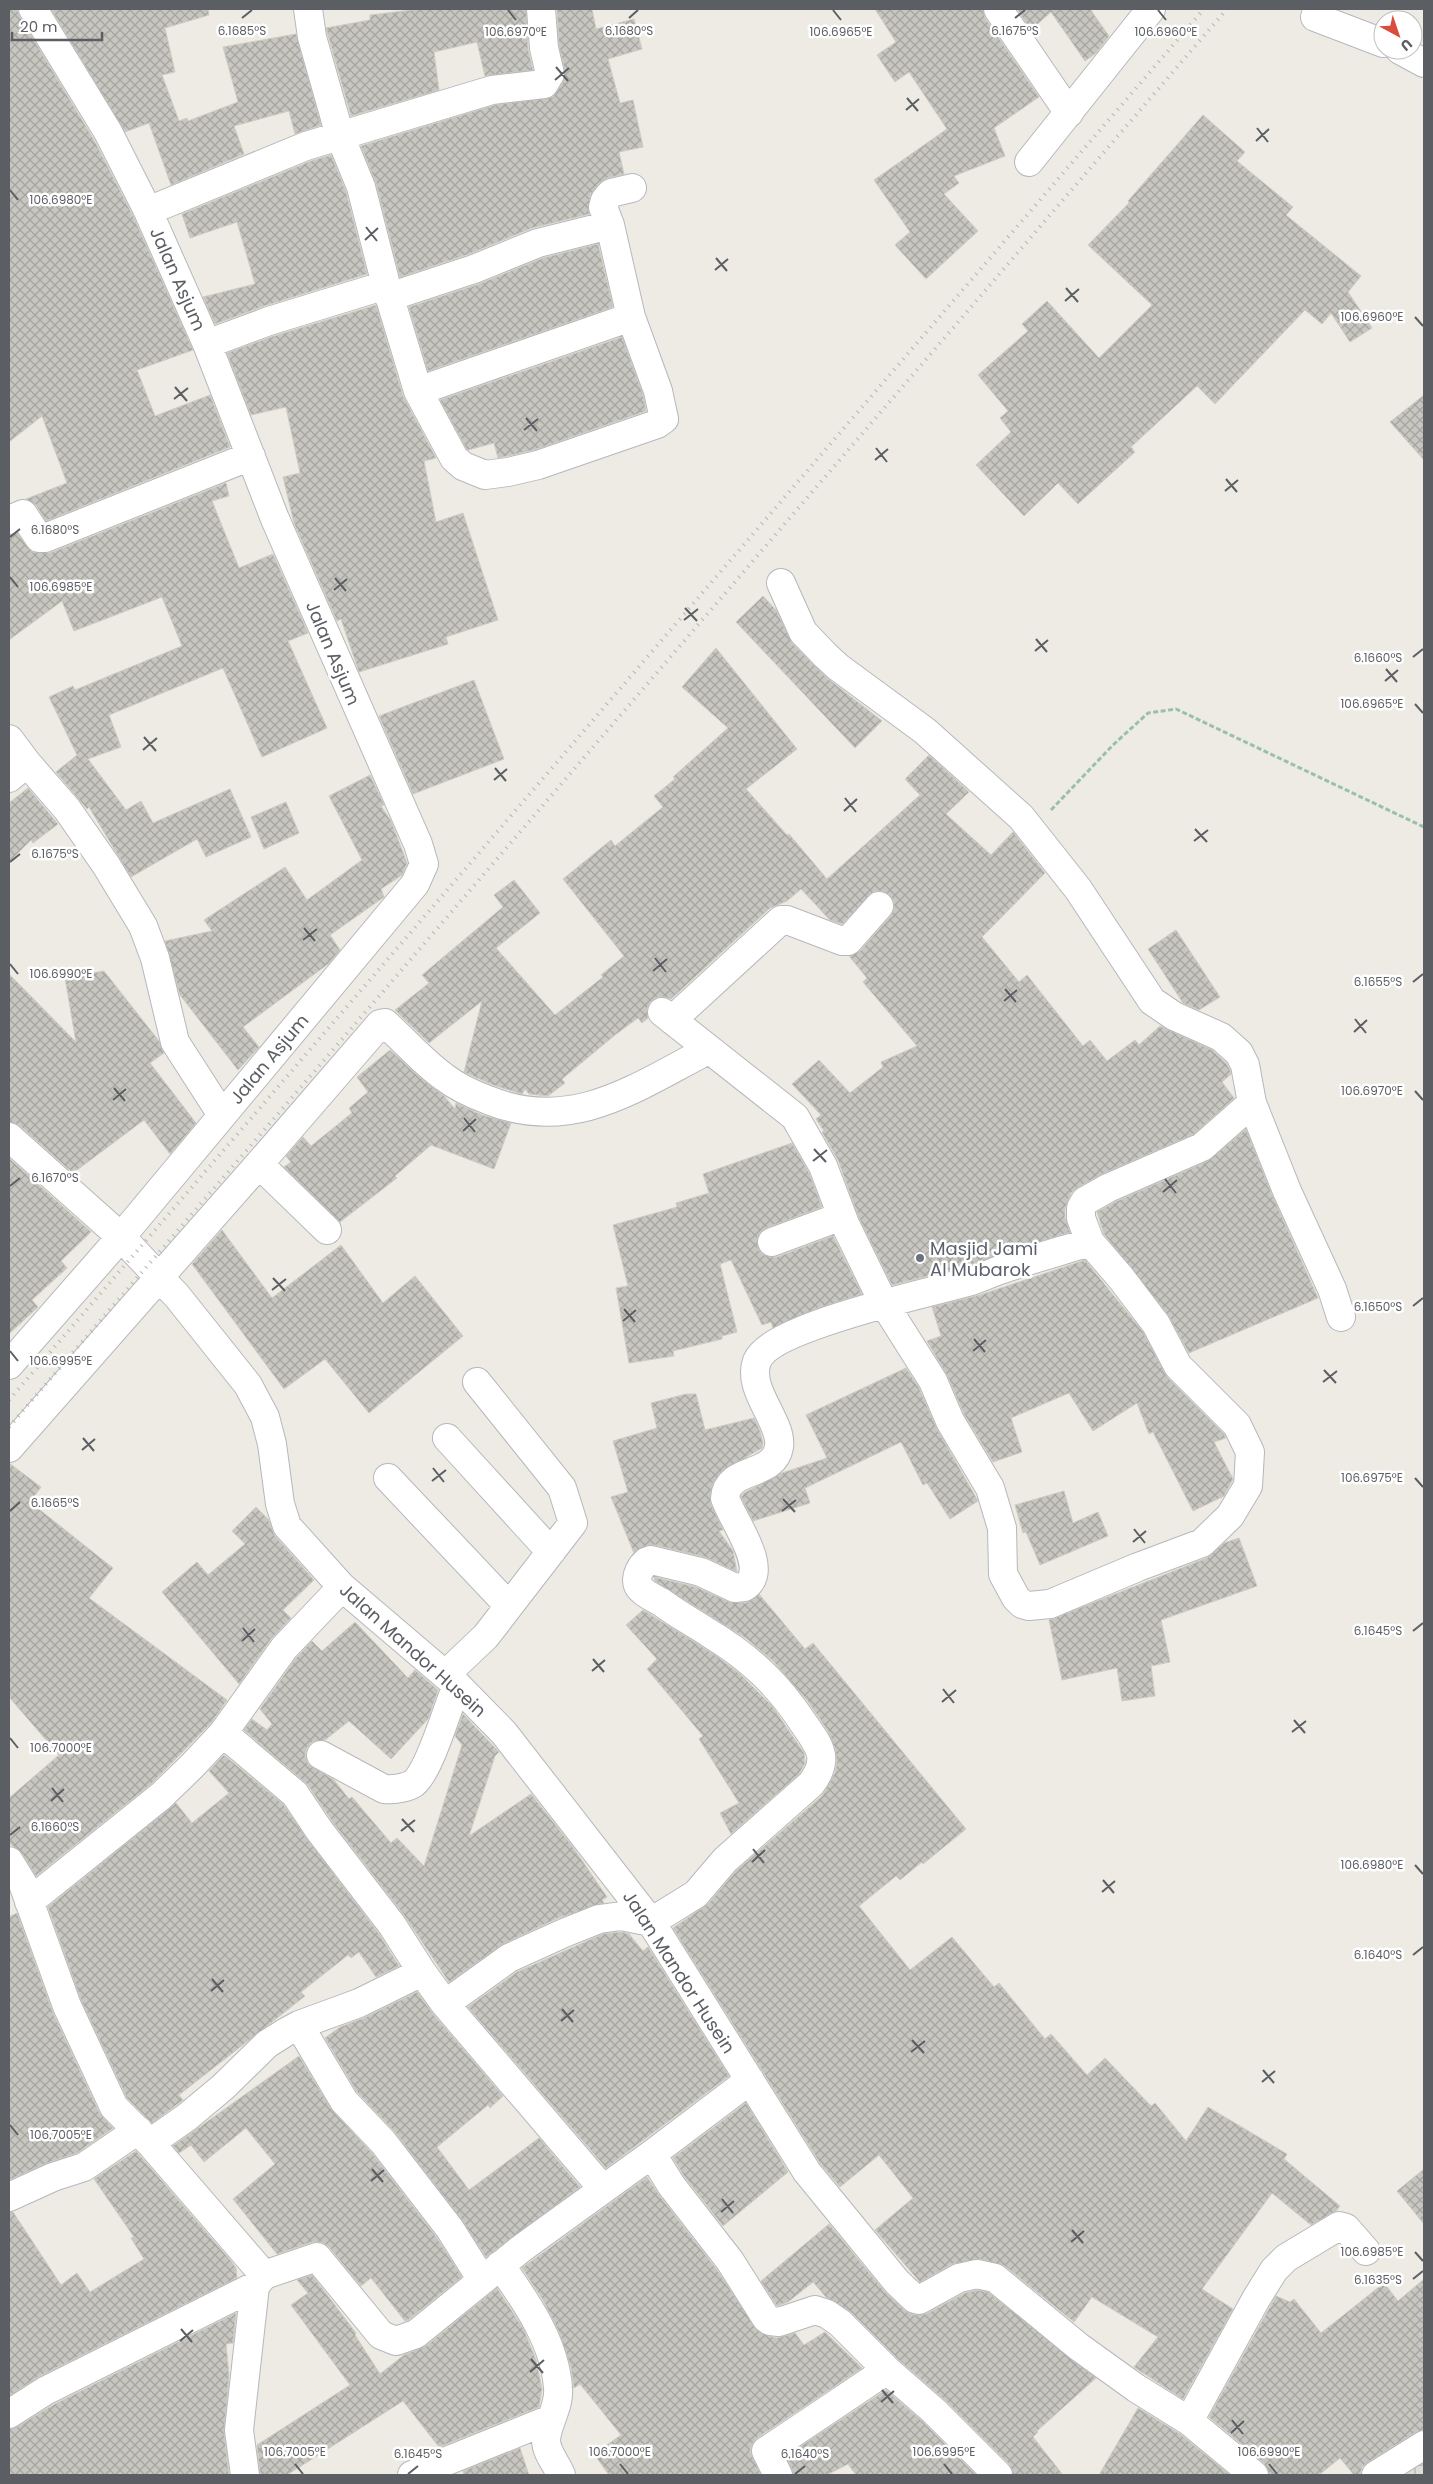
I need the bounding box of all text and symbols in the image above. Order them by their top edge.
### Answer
scale bar [12,10,102,42]
north arrow [1373,10,1423,60]
text: 20 m [20,16,58,37]
text: 6.1685°S [218,22,266,39]
text: 6.1680°S [605,22,653,39]
text: 6.1675°S [991,22,1039,39]
text: 106.6970°E [485,23,547,40]
text: 106.6965°E [810,23,872,40]
text: 106.6960°E [1135,23,1197,40]
text: U [1396,34,1417,56]
text: 106.6980°E [30,191,92,208]
street label: Jalan Asjum [144,223,212,335]
text: 106.6960°E [1341,308,1403,325]
text: 6.1680°S [31,521,79,538]
text: 106.6985°E [30,578,92,595]
street label: Jalan Asjum [300,597,366,709]
text: 6.1660°S [1354,649,1402,666]
text: 106.6965°E [1341,695,1403,712]
text: 6.1675°S [31,845,79,862]
text: 106.6990°E [30,965,92,982]
text: 6.1655°S [1354,973,1402,990]
street label: Jalan Asjum [224,1009,314,1109]
text: 106.6970°E [1341,1082,1403,1099]
text: 6.1670°S [31,1169,79,1186]
place label: Masjid Jami Al Mubarok [930,1236,1038,1282]
marker: Masjid Jami Al Mubarok [914,1252,926,1264]
text: 6.1650°S [1354,1298,1402,1315]
text: 106.6995°E [30,1352,92,1369]
text: 106.6975°E [1341,1469,1403,1486]
text: 6.1665°S [31,1494,79,1511]
street label: Jalan Mandor Husein [334,1577,492,1723]
text: 6.1645°S [1354,1622,1402,1639]
text: 106.7000°E [30,1739,92,1756]
text: 6.1660°S [31,1818,79,1835]
text: 106.6980°E [1341,1856,1403,1873]
street label: Jalan Mandor Husein [617,1886,741,2058]
text: 6.1640°S [1354,1946,1402,1963]
text: 106.7005°E [30,2126,92,2143]
text: 106.6985°E [1341,2243,1403,2260]
text: 6.1635°S [1354,2271,1402,2288]
text: 106.7005°E [264,2443,326,2460]
text: 106.7000°E [589,2443,651,2460]
text: 106.6995°E [913,2443,975,2460]
text: 106.6990°E [1238,2443,1300,2460]
text: 6.1645°S [394,2445,442,2462]
text: 6.1640°S [781,2445,829,2462]

